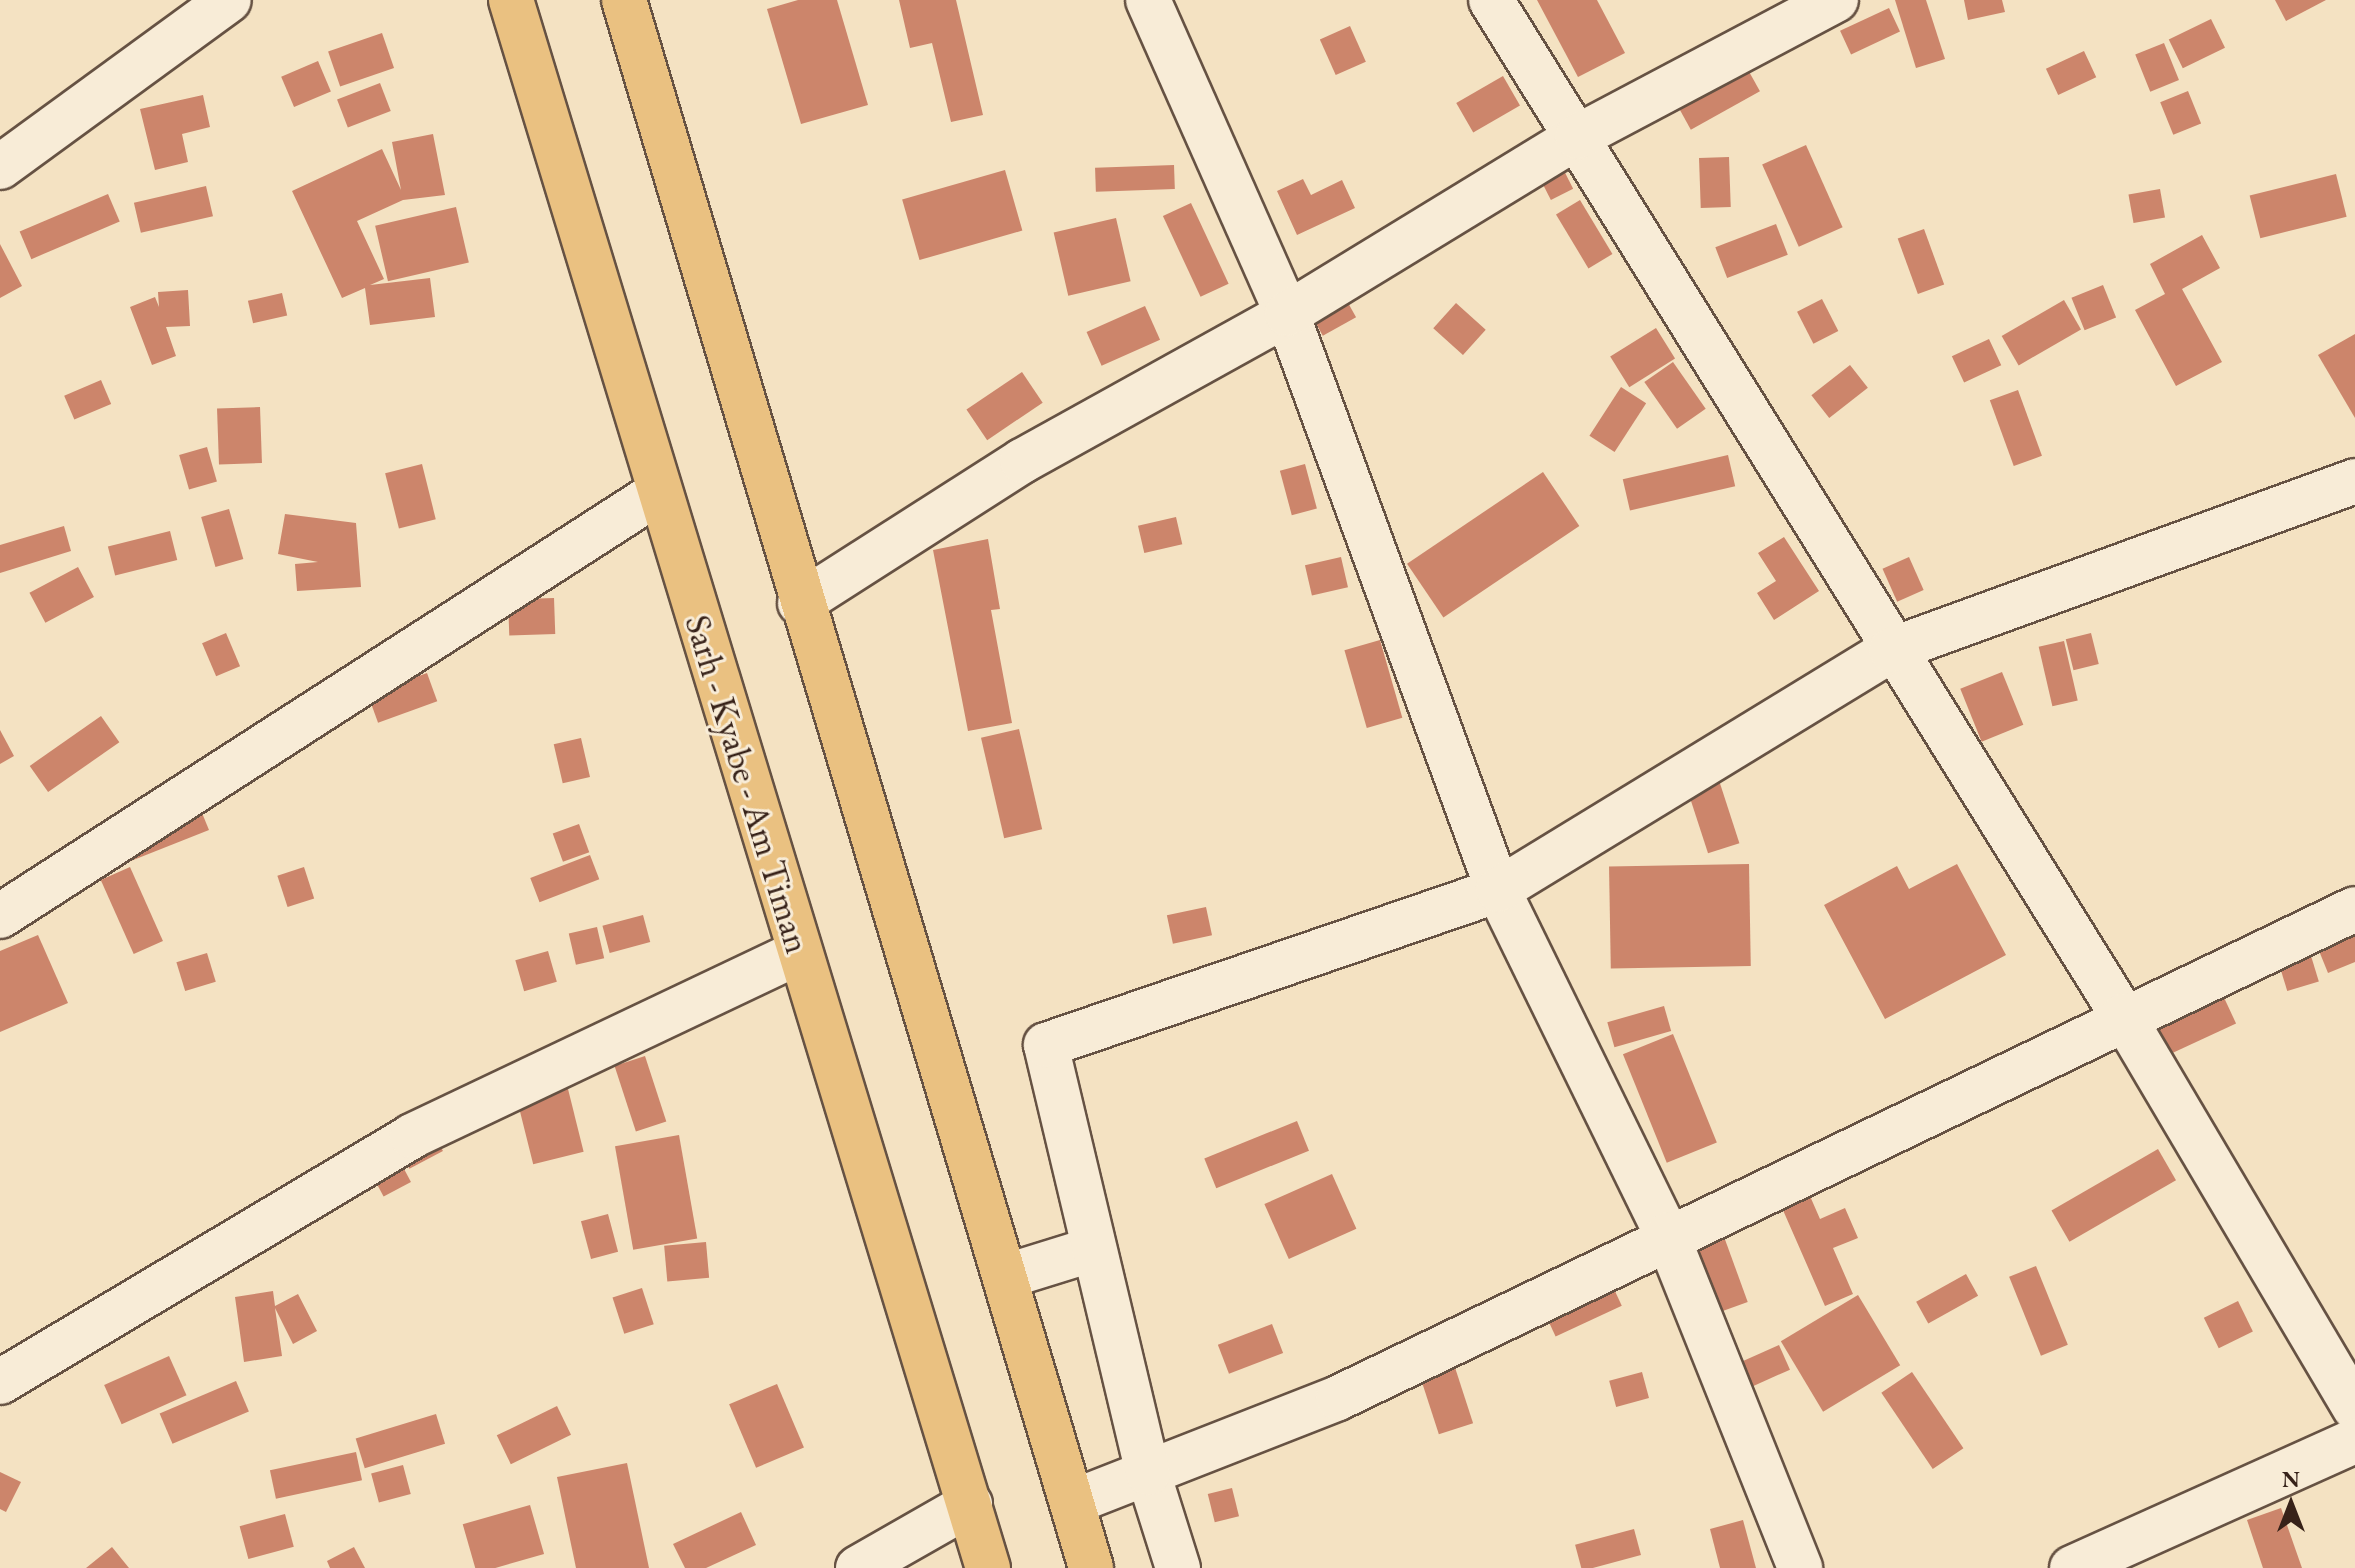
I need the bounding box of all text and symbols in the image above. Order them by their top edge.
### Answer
street label: Sarh - Kyabe - Am Timan [676,610,820,958]
north arrow [2251,1464,2331,1544]
text: N [2282,1465,2300,1494]

